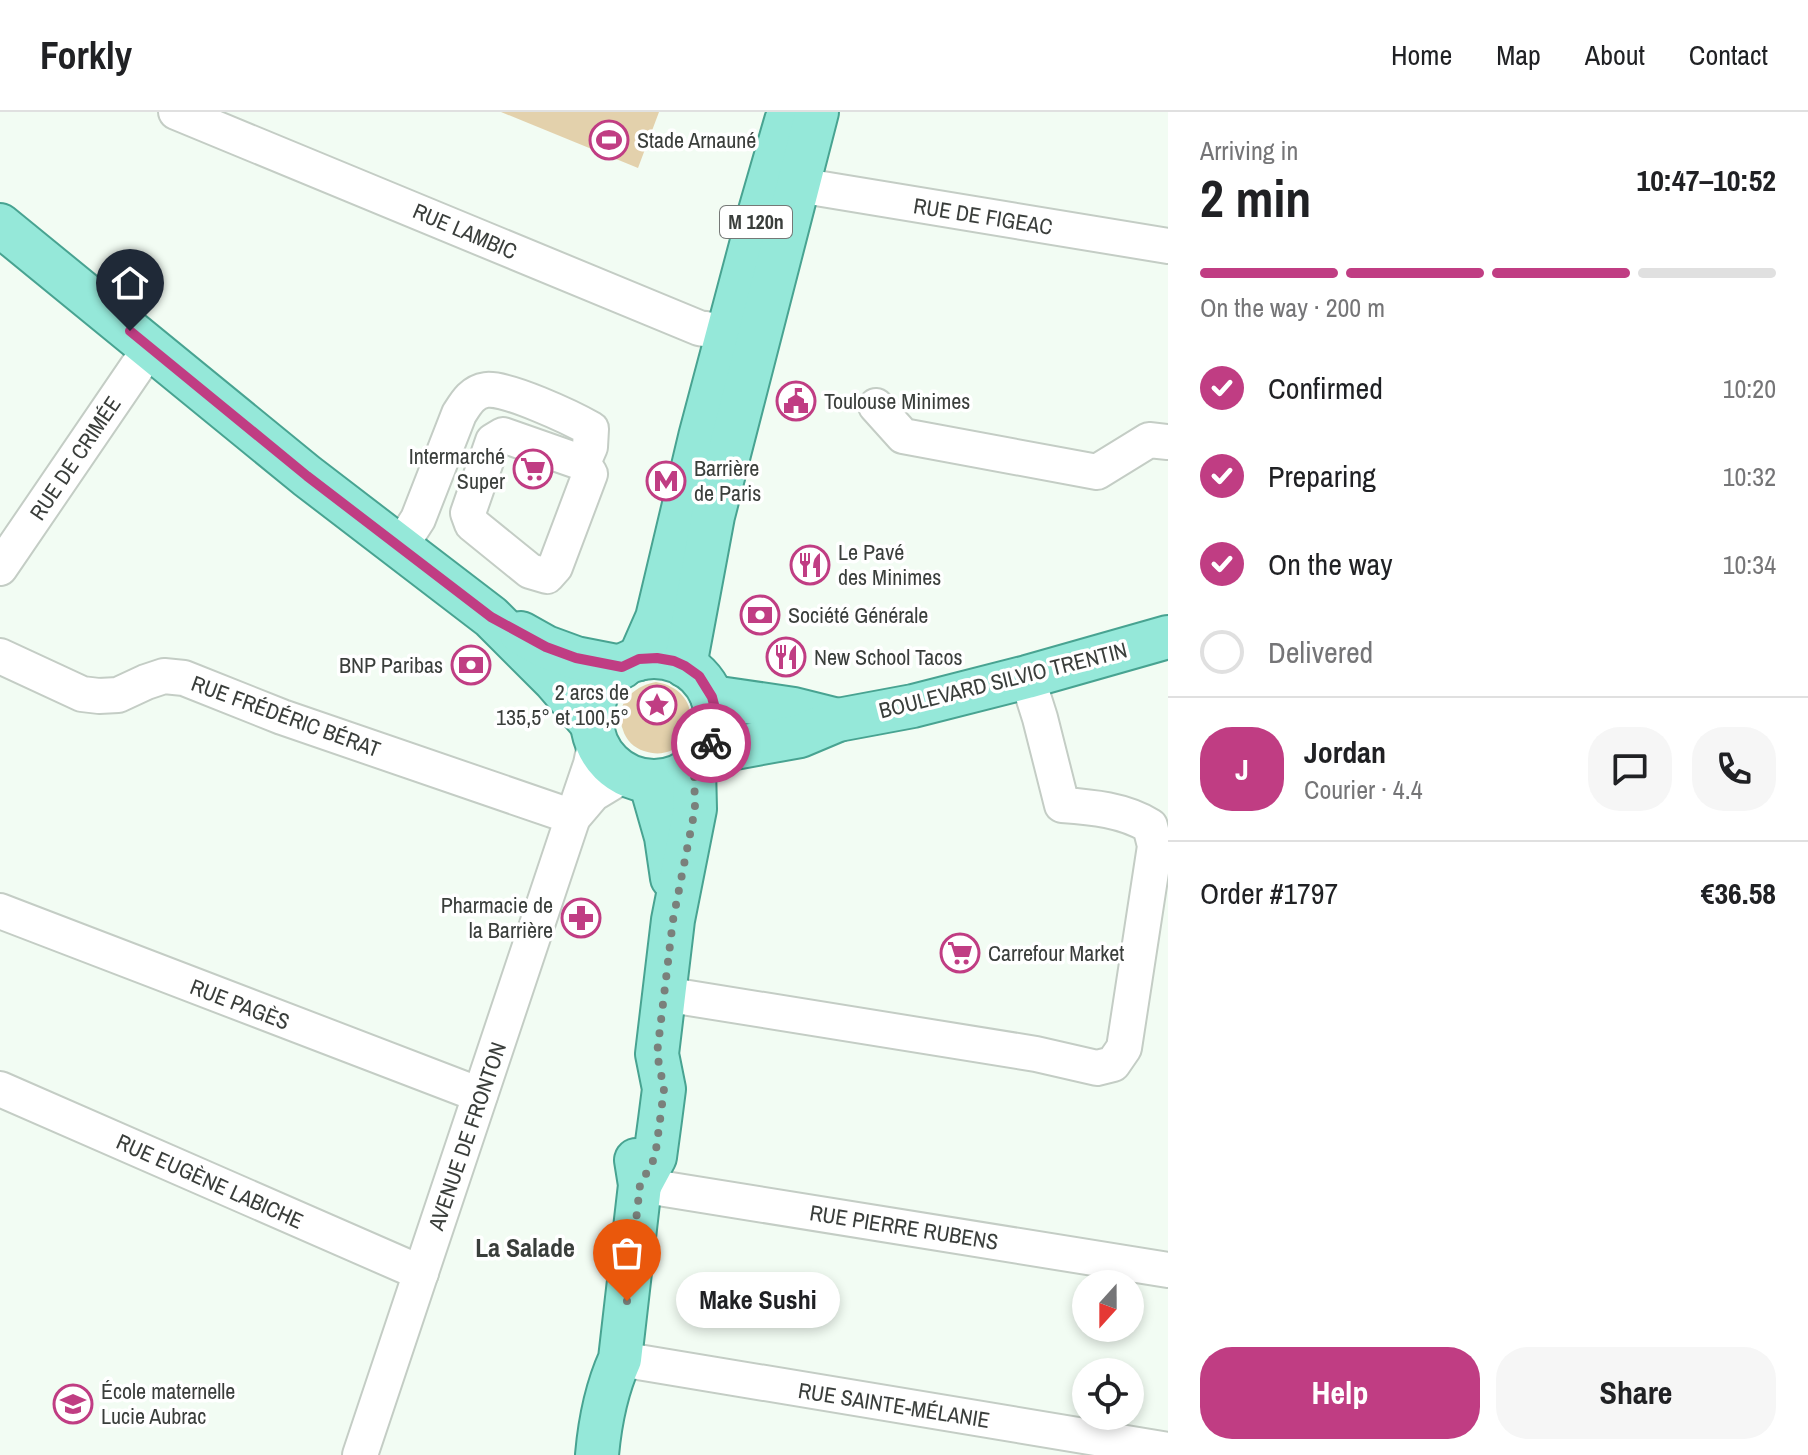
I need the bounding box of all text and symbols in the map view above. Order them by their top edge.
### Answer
text: Forkly [40,30,132,81]
text: Home [1391,36,1452,74]
text: Map [1496,36,1541,74]
text: About [1585,36,1645,74]
text: Contact [1689,36,1768,74]
sports icon: Stade Arnauné [588,119,630,161]
place label: Stade Arnauné [637,125,756,155]
text: Arriving in [1200,133,1298,168]
text: 10:47–10:52 [1637,160,1776,200]
text: 2 min [1200,163,1311,233]
street label: RUE DE FIGEAC [911,190,1055,242]
street label: RUE LAMBIC [408,196,522,266]
road number: M 120n [720,206,792,238]
pin [96,249,164,331]
icon: home [108,261,152,305]
text: On the way · 200 m [1200,290,1385,325]
icon: check [1200,366,1244,410]
text: Confirmed [1268,368,1383,408]
text: 10:20 [1723,371,1776,406]
public building icon: Toulouse Minimes [775,380,817,422]
place label: Toulouse Minimes [824,386,970,416]
street label: RUE DE CRIMÉE [22,390,128,526]
place label: Intermarché Super [409,441,505,496]
supermarket icon: Intermarché Super [512,448,554,490]
place label: Barrière de Paris [694,453,761,508]
icon: check [1200,454,1244,498]
text: Preparing [1268,456,1376,496]
text: 10:32 [1723,459,1776,494]
metro station icon: Barrière de Paris [645,460,687,502]
place label: Le Pavé des Minimes [838,537,941,592]
icon: check [1200,542,1244,586]
restaurant icon: Le Pavé des Minimes [789,544,831,586]
text: On the way [1268,544,1392,584]
text: 10:34 [1723,547,1776,582]
bank icon: Société Générale [739,594,781,636]
place label: Société Générale [788,600,928,630]
text: Delivered [1268,632,1373,672]
street label: BOULEVARD SILVIO TRENTIN [876,635,1130,725]
restaurant icon: New School Tacos [765,636,807,678]
place label: New School Tacos [814,642,962,672]
bank icon: BNP Paribas [450,644,492,686]
place label: BNP Paribas [339,650,443,680]
street label: RUE FRÉDÉRIC BÉRAT [187,668,385,764]
place label: 2 arcs de 135,5° et 100,5° [496,677,629,732]
place icon: 2 arcs de 135,5° et 100,5° [636,684,678,726]
courier [671,703,751,783]
icon: bike [689,721,733,765]
button: chat [1588,727,1672,811]
button: phone [1692,727,1776,811]
text: Jordan [1304,732,1386,772]
text: J [1235,749,1249,789]
text: Courier · 4.4 [1304,772,1423,807]
text: Order #1797 [1200,873,1338,913]
text: €36.58 [1701,873,1776,913]
place label: Pharmacie de la Barrière [441,890,553,945]
pharmacy icon: Pharmacie de la Barrière [560,897,602,939]
supermarket icon: Carrefour Market [939,932,981,974]
place label: Carrefour Market [988,938,1124,968]
street label: RUE PAGÈS [186,971,294,1037]
street label: AVENUE DE FRONTON [420,1038,513,1235]
street label: RUE EUGÈNE LABICHE [112,1126,308,1236]
street label: RUE PIERRE RUBENS [808,1197,1000,1257]
pin [593,1219,661,1301]
district label: La Salade [475,1230,575,1265]
icon: bag [605,1231,649,1275]
north arrow [1072,1270,1144,1342]
map controls [1072,1270,1144,1430]
callout: Make Sushi [675,1273,839,1329]
text: Make Sushi [699,1282,817,1317]
button: Help [1200,1347,1480,1439]
button: Share [1496,1347,1776,1439]
button: locate [1072,1358,1144,1430]
street label: RUE SAINTE-MÉLANIE [796,1375,992,1435]
place label: École maternelle Lucie Aubrac [101,1376,235,1431]
school or university icon: École maternelle Lucie Aubrac [52,1383,94,1425]

